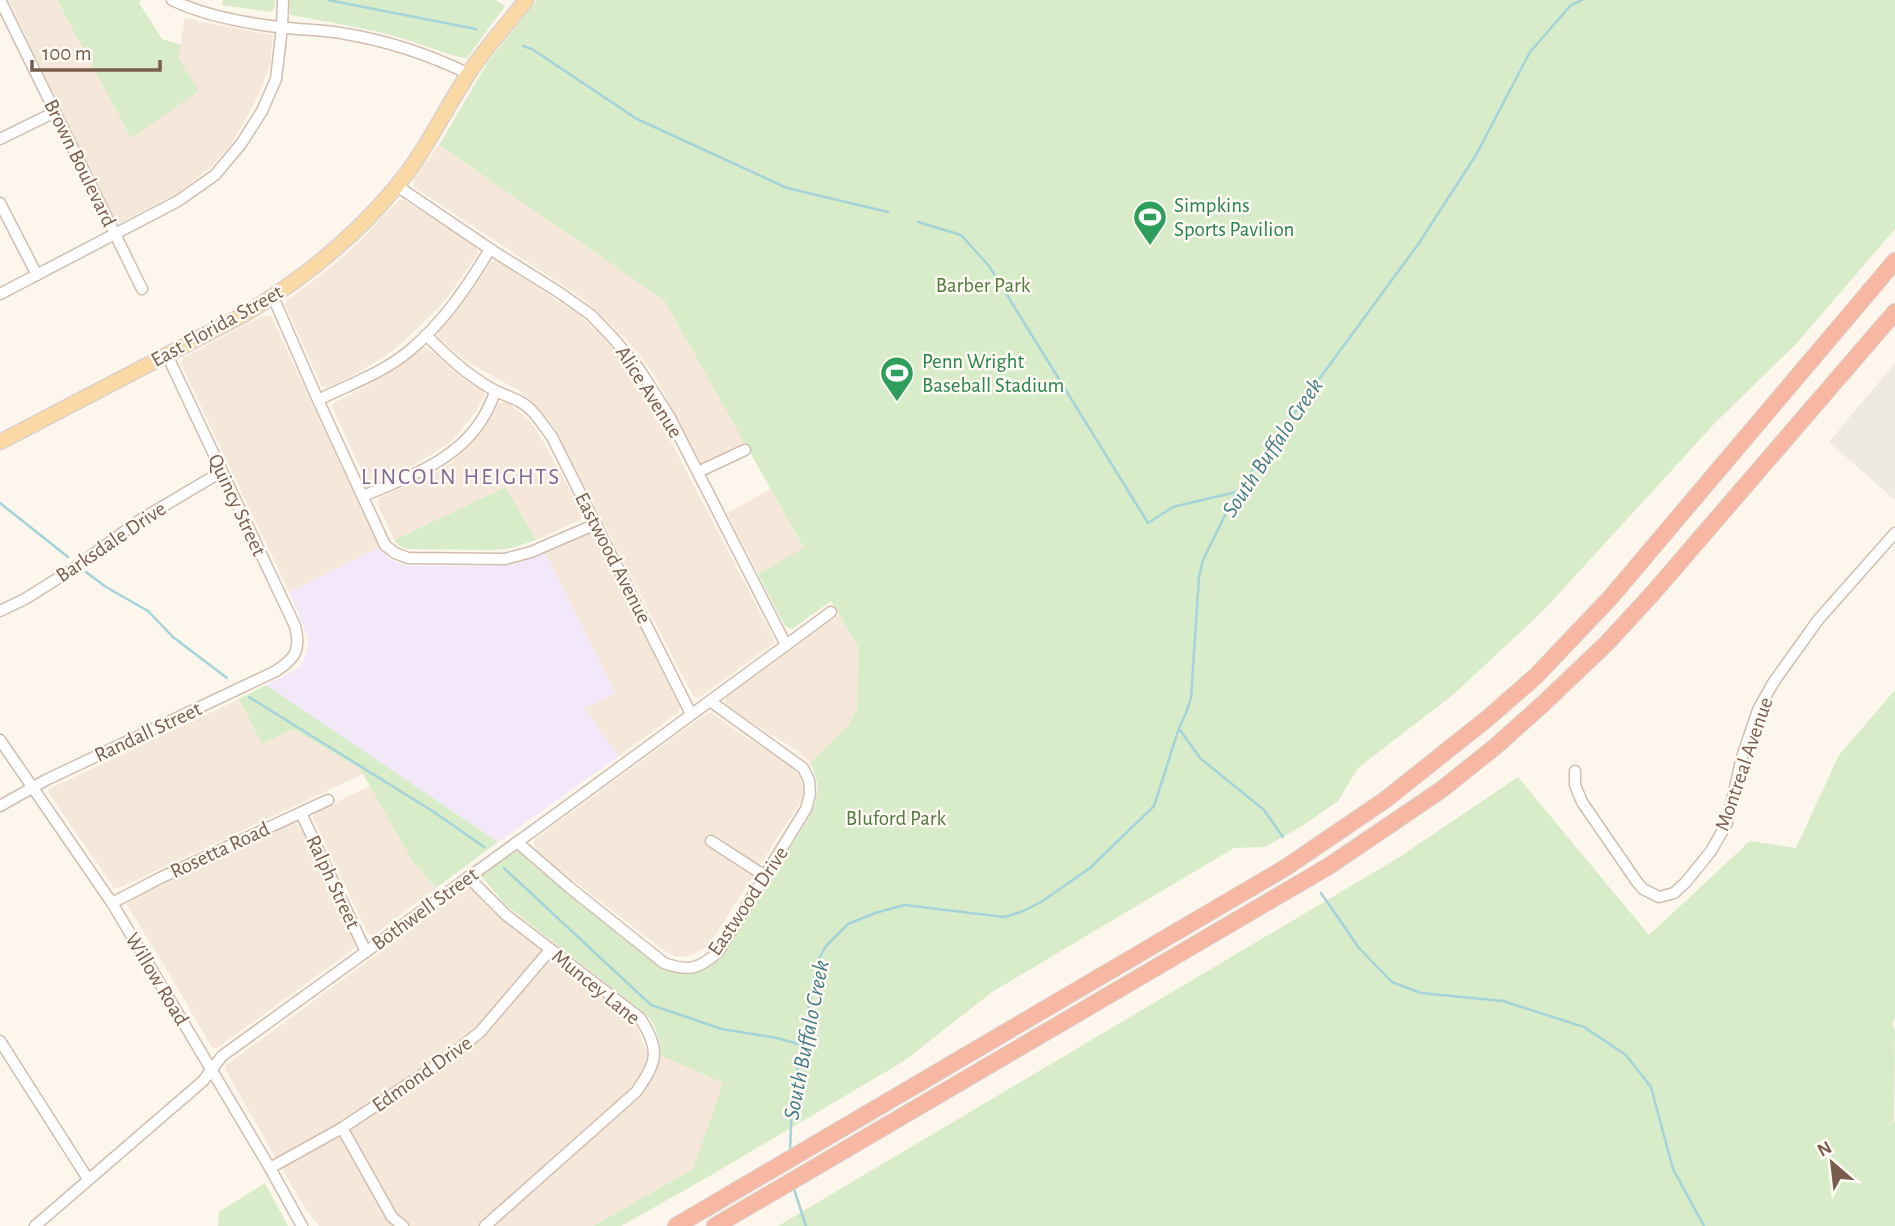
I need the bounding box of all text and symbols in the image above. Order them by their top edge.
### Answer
scale bar [32,28,159,72]
text: 100 m [42,43,92,64]
street label: Brown Boulevard [40,96,120,230]
place label: Simpkins Sports Pavilion [1174,195,1294,240]
sports icon: Simpkins Sports Pavilion [1131,198,1169,247]
park label: Barber Park [936,275,1031,296]
street label: East Florida Street [148,281,287,371]
street label: Alice Avenue [612,342,686,442]
place label: Penn Wright Baseball Stadium [922,351,1064,396]
sports icon: Penn Wright Baseball Stadium [878,354,916,403]
water label: South Buffalo Creek [1218,374,1328,522]
street label: Quincy Street [204,451,270,560]
district label: LINCOLN HEIGHTS [361,466,561,489]
street label: Eastwood Avenue [571,489,655,627]
street label: Barksdale Drive [52,498,170,586]
street label: Montreal Avenue [1711,694,1777,834]
street label: Randall Street [91,698,205,766]
park label: Bluford Park [846,808,947,829]
street label: Rosetta Road [167,818,273,882]
street label: Ralph Street [302,832,364,932]
street label: Eastwood Drive [704,843,792,959]
street label: Bothwell Street [368,863,482,954]
street label: Willow Road [121,929,193,1029]
street label: Muncey Lane [548,945,644,1029]
water label: South Buffalo Creek [780,958,834,1122]
street label: Edmond Drive [368,1032,476,1116]
north arrow [1797,1128,1867,1198]
text: N [1814,1138,1835,1161]

